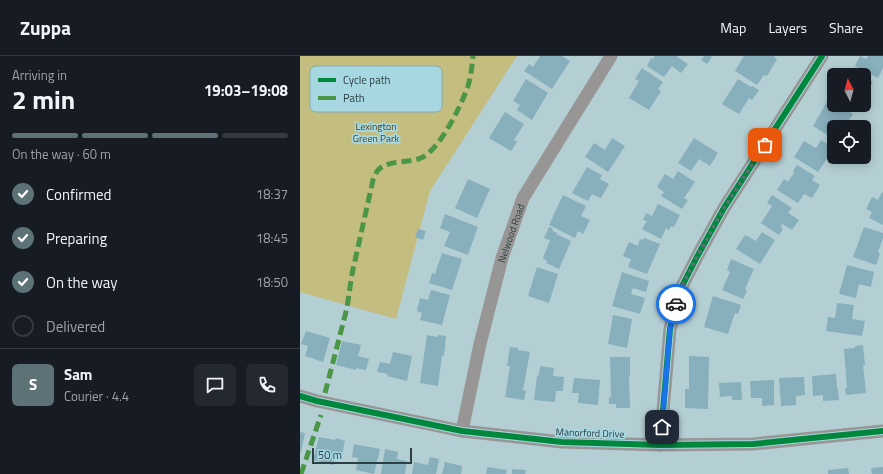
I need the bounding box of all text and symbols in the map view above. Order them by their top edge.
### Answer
text: Zuppa [20,13,71,42]
text: Map [720,17,746,38]
text: Layers [768,17,807,38]
text: Share [829,17,863,38]
text: Arriving in [12,65,67,85]
legend [310,66,442,112]
north arrow [827,68,871,112]
map controls [827,68,871,164]
text: Cycle path [343,72,391,88]
text: 19:03–19:08 [204,79,288,102]
text: 2 min [12,80,75,119]
text: Path [343,90,365,106]
park label: Lexington Green Park [353,119,399,146]
button: locate [827,120,871,164]
pin [748,128,782,162]
icon: bag [754,134,776,156]
text: On the way · 60 m [12,144,111,164]
icon: check [12,183,34,205]
text: Confirmed [46,183,111,206]
text: 18:37 [256,184,288,204]
street label: Nelwood Road [494,202,528,264]
icon: check [12,227,34,249]
text: Preparing [46,227,107,250]
text: 18:45 [256,228,288,248]
icon: check [12,271,34,293]
text: On the way [46,271,118,294]
text: 18:50 [256,272,288,292]
courier [656,284,696,324]
icon: car [665,293,687,315]
text: Delivered [46,315,105,338]
text: Sam [64,363,92,386]
button: chat [194,364,236,406]
button: phone [246,364,288,406]
text: S [29,373,37,396]
text: Courier · 4.4 [64,386,129,406]
pin [645,410,679,444]
icon: home [651,416,673,438]
street label: Manorford Drive [555,424,625,442]
scale bar [312,446,412,465]
text: 50 m [318,447,342,463]

